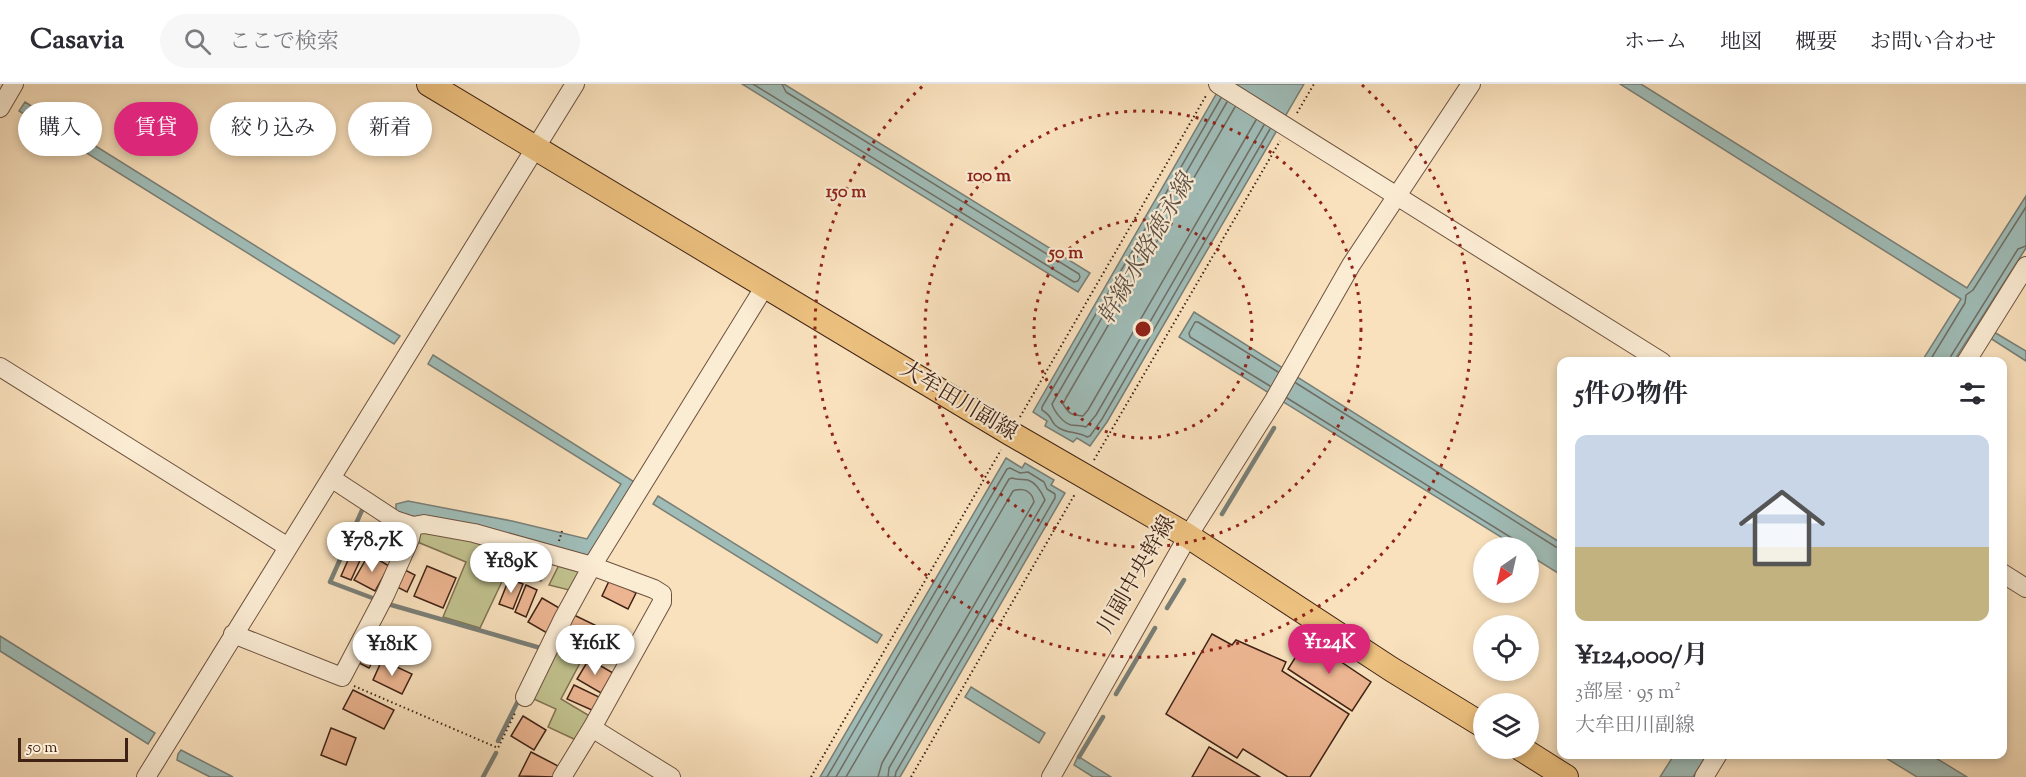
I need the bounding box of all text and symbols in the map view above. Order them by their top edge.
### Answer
search box [160,14,580,68]
text: Casavia [30,21,124,61]
icon: search [181,25,214,58]
text: ここで検索 [229,27,339,59]
text: ホーム [1624,28,1687,58]
text: 地図 [1720,28,1762,58]
text: 概要 [1795,28,1837,58]
text: お問い合わせ [1870,28,1996,58]
chip: 購入 [18,102,102,156]
chip: 賃貸 [114,102,198,156]
chip: 絞り込み [210,102,336,156]
chip: 新着 [348,102,432,156]
text: 100 m [967,164,1011,190]
water label: 幹線水路徳永線 [1090,166,1205,331]
text: 150 m [826,180,866,206]
text: 50 m [1047,241,1083,267]
centre of rings [1133,319,1153,339]
street label: 大牟田川副線 [893,354,1023,450]
text: 5件の物件 [1575,377,1688,414]
icon: filters [1956,377,1989,410]
icon: home [1728,474,1836,582]
street label: 川副中央幹線 [1091,510,1185,640]
pin: ¥78.7K [323,522,421,573]
text: ¥78.7K [341,527,403,556]
north arrow [1473,537,1539,603]
map controls [1473,537,1539,759]
pin: ¥189K [469,543,553,594]
text: ¥189K [484,548,538,577]
button: locate [1473,615,1539,681]
pin: ¥124K [1287,624,1371,675]
pin: ¥161K [553,625,637,676]
pin: ¥181K [350,626,434,677]
text: ¥124K [1302,629,1356,658]
text: ¥161K [570,630,620,659]
text: ¥181K [367,631,417,660]
text: ¥124,000/月 [1575,638,1708,675]
text: 3部屋 · 95 m² [1575,679,1681,708]
button: layers [1473,693,1539,759]
text: 大牟田川副線 [1575,712,1695,741]
scale bar [18,735,128,762]
text: 50 m [27,737,58,760]

